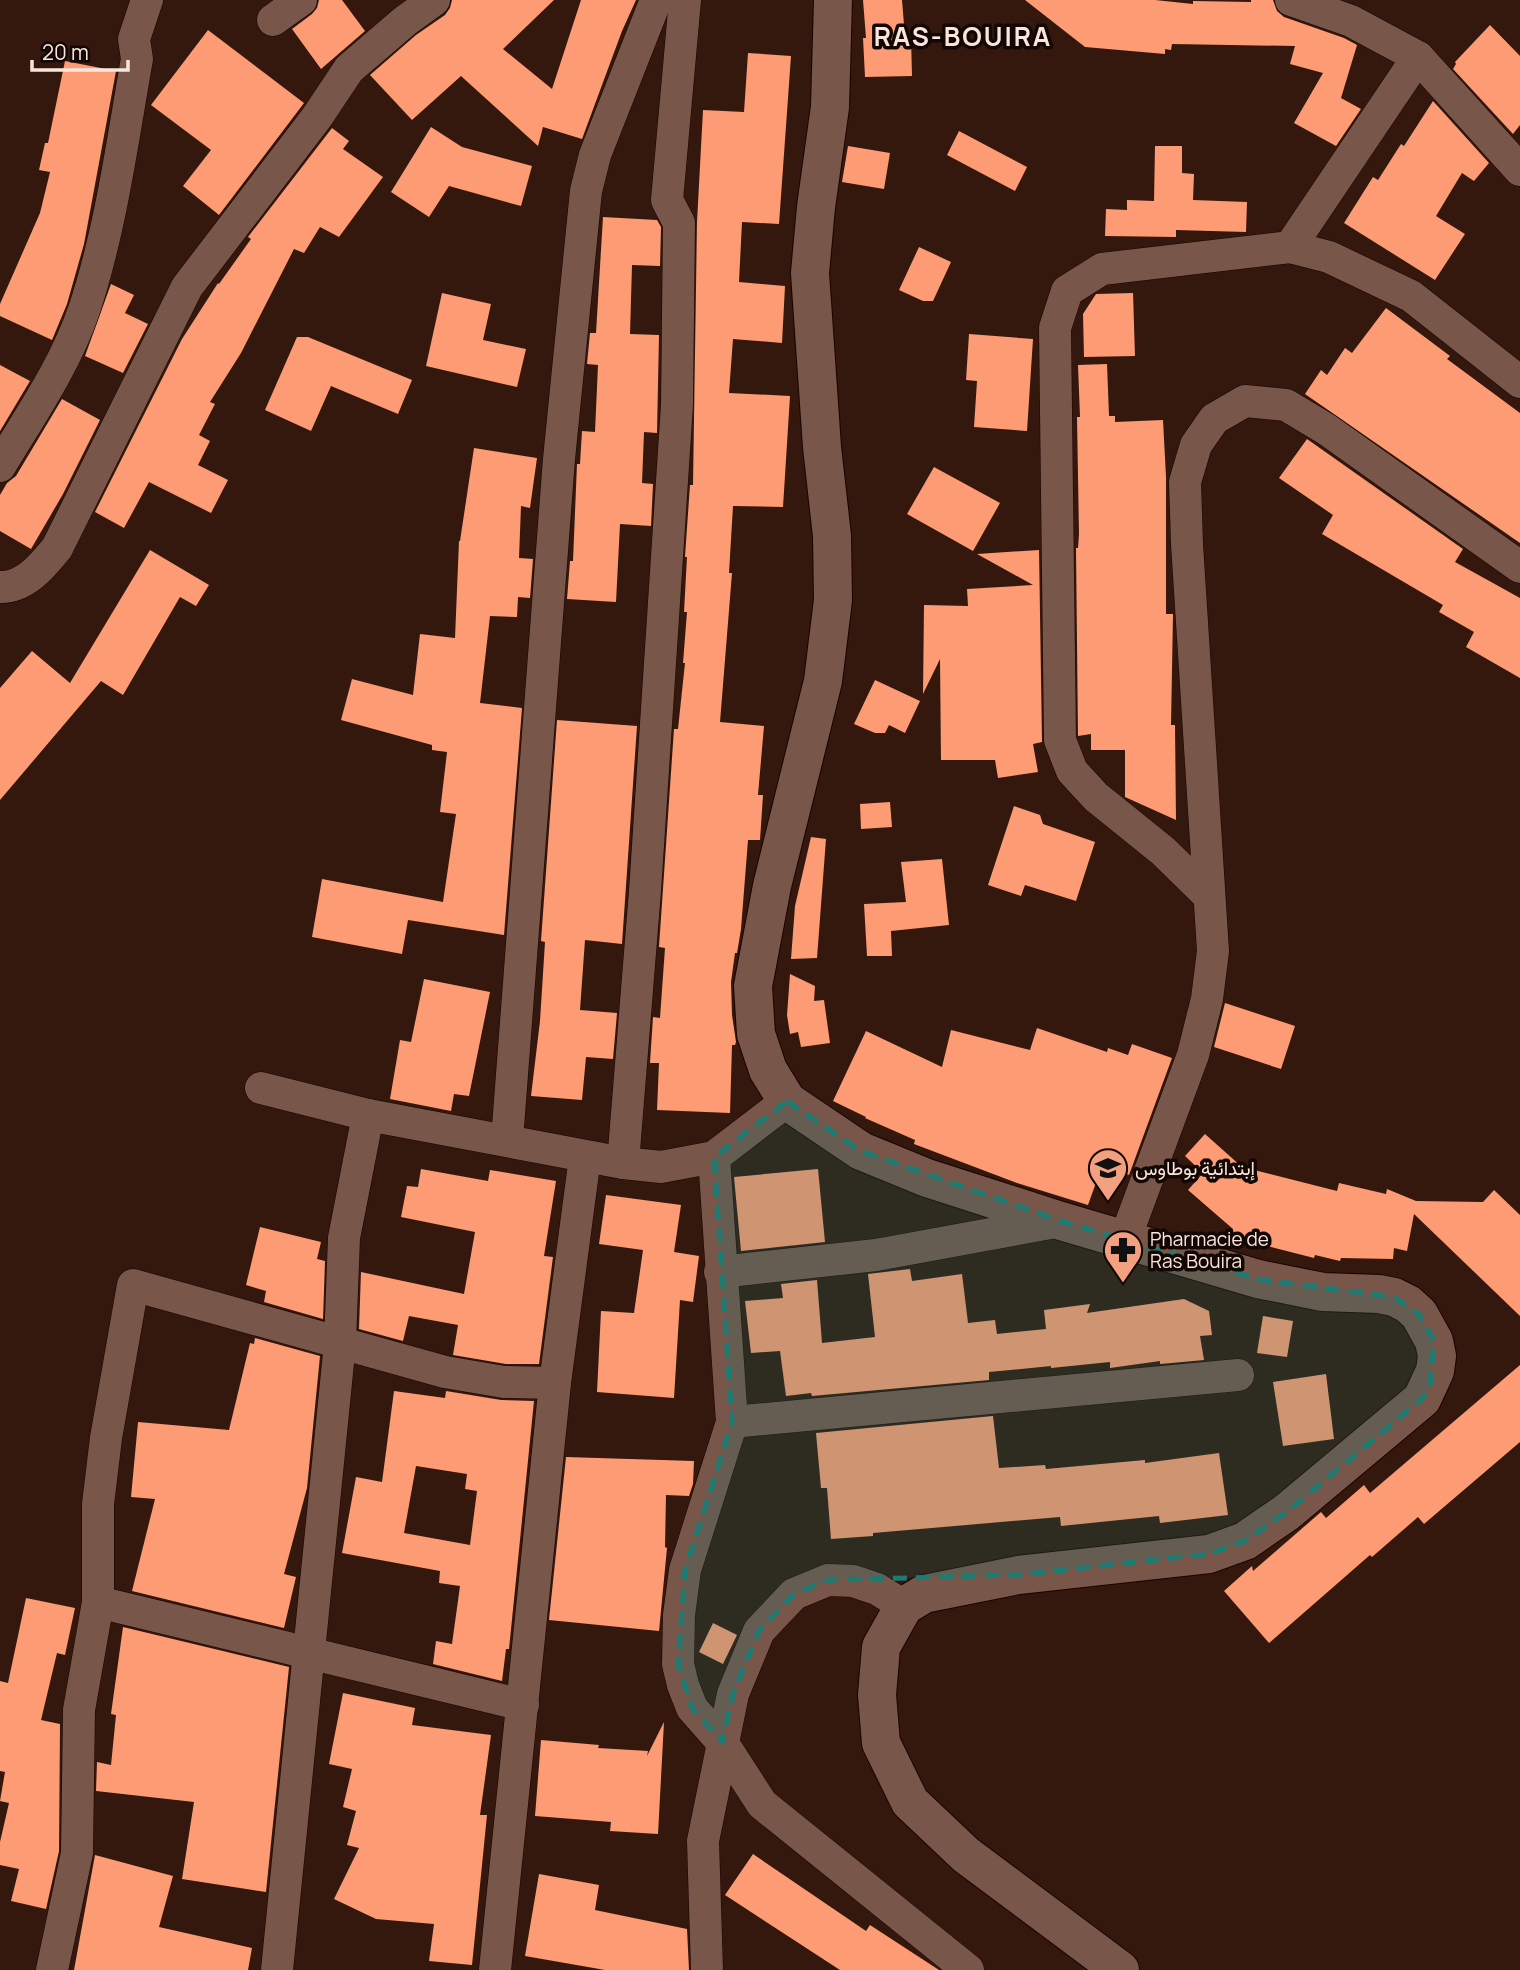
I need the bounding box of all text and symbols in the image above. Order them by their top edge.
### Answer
district label: RAS-BOUIRA [874,18,1052,54]
scale bar [32,28,128,72]
text: 20 m [42,38,89,66]
school or university icon: إبتدائية بوطاوس [1087,1147,1129,1202]
place label: إبتدائية بوطاوس [1135,1155,1255,1181]
place label: Pharmacie de Ras Bouira [1150,1226,1269,1274]
pharmacy icon: Pharmacie de Ras Bouira [1102,1229,1144,1284]

